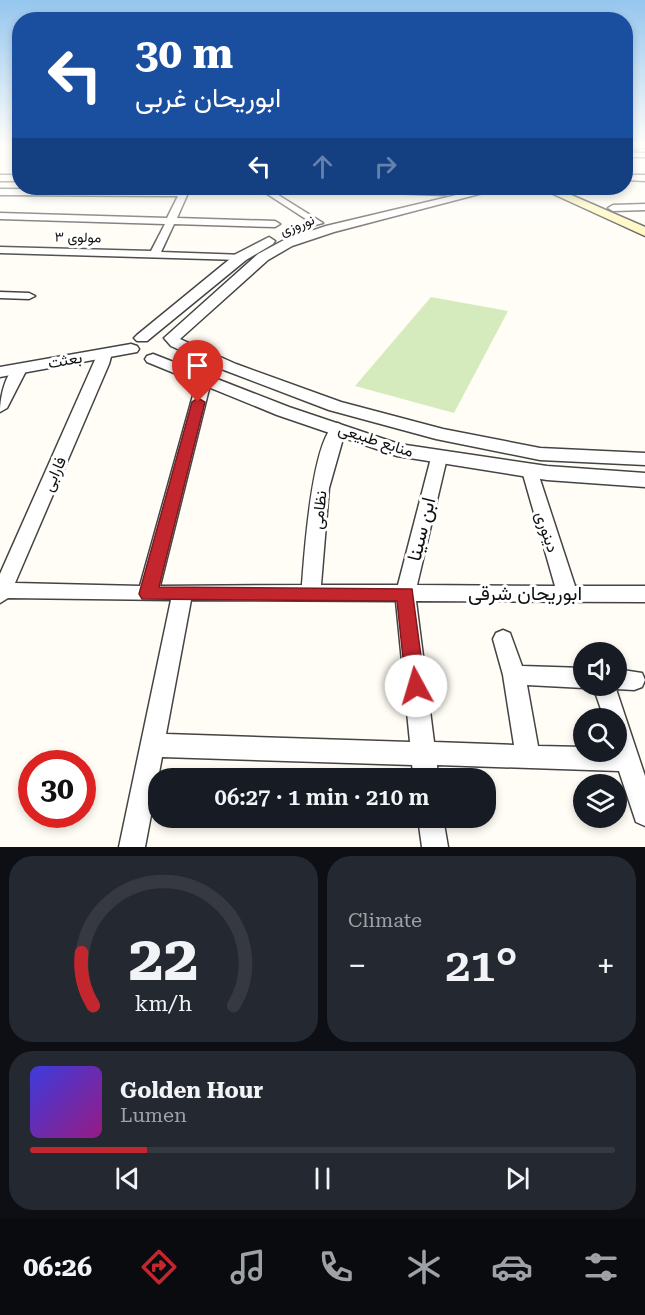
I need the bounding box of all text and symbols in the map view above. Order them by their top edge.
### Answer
text: 30 m [135,29,233,78]
icon: left [36,36,114,114]
text: ابوریحان غربی [135,82,281,114]
icon: left [243,150,276,183]
icon: ahead [306,150,339,183]
icon: right [369,150,402,183]
street label: نوروزی [277,211,317,240]
street label: مولوی ۳ [55,229,101,246]
pin [172,340,223,402]
street label: بعثت [46,348,84,372]
icon: arrive [181,349,214,382]
street label: منابع طبیعی [335,419,416,463]
street label: فارابی [38,454,71,495]
street label: نظامی [308,490,331,530]
street label: ابن سینا [401,495,441,563]
street label: دینوری [531,509,563,555]
street label: ابوریحان شرقی [468,581,582,606]
map controls [573,642,627,828]
button: sound [573,642,627,696]
position arrow [384,654,448,718]
button: search [573,708,627,762]
speed limit sign: 30 [18,750,96,828]
button: layers [573,774,627,828]
text: 06:27 · 1 min · 210 m [215,785,429,810]
text: Climate [348,908,422,932]
text: 22 [129,922,198,995]
text: 21° [445,939,518,992]
text: − [348,946,366,985]
text: + [597,946,615,985]
text: km/h [135,991,192,1016]
text: Golden Hour [120,1078,263,1103]
text: Lumen [120,1103,187,1127]
icon: previous [111,1162,144,1195]
icon: pause [306,1162,339,1195]
icon: next [501,1162,534,1195]
icon: directions [138,1246,180,1288]
icon: music [227,1246,269,1288]
icon: phone [315,1246,357,1288]
icon: climate [403,1246,445,1288]
icon: car [491,1246,533,1288]
icon: filters [580,1246,622,1288]
text: 06:26 [23,1251,92,1283]

